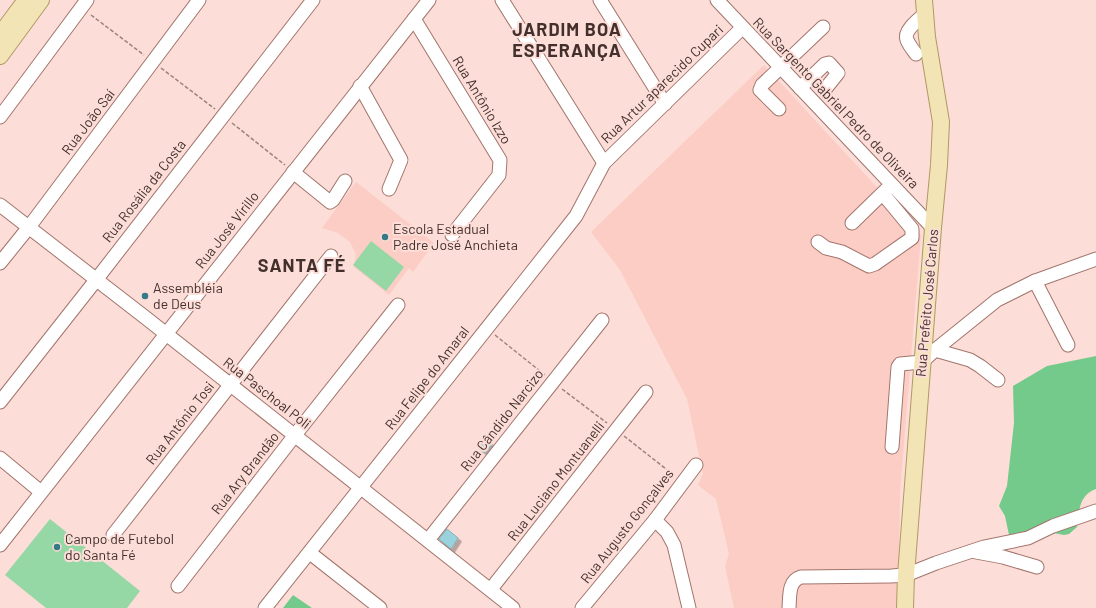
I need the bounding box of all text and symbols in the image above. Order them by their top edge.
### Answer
street label: Rua Sargento Gabriel Pedro de Oliveira [750,14,923,192]
district label: JARDIM BOA ESPERANÇA [512,18,622,61]
street label: Rua Artur aparecido Cupari [597,21,726,146]
street label: Rua Antônio Izzo [449,53,515,147]
street label: Rua João Saí [57,86,118,158]
street label: Rua Rosália da Costa [98,136,189,245]
street label: Rua José Virillo [191,188,262,272]
place label: Escola Estadual Padre José Anchieta [393,220,518,253]
street label: Rua Prefeito José Carlos [912,228,941,378]
marker: Escola Estadual Padre José Anchieta [380,232,390,242]
district label: SANTA FÉ [258,254,346,276]
place label: Assembléia de Deus [153,279,223,312]
marker: Assembléia de Deus [140,291,150,301]
street label: Rua Felipe do Amaral [381,323,472,433]
street label: Rua Paschoal Poli [220,353,314,432]
street label: Rua Cândido Narcizo [457,365,547,474]
street label: Rua Antônio Tosi [142,378,217,468]
street label: Rua Luciano Montuanelli [504,417,608,544]
street label: Rua Ary Brandão [207,428,282,517]
street label: Rua Augusto Gonçalves [577,465,677,586]
place label: Campo de Futebol do Santa Fé [65,530,174,563]
marker: Campo de Futebol do Santa Fé [52,542,62,552]

